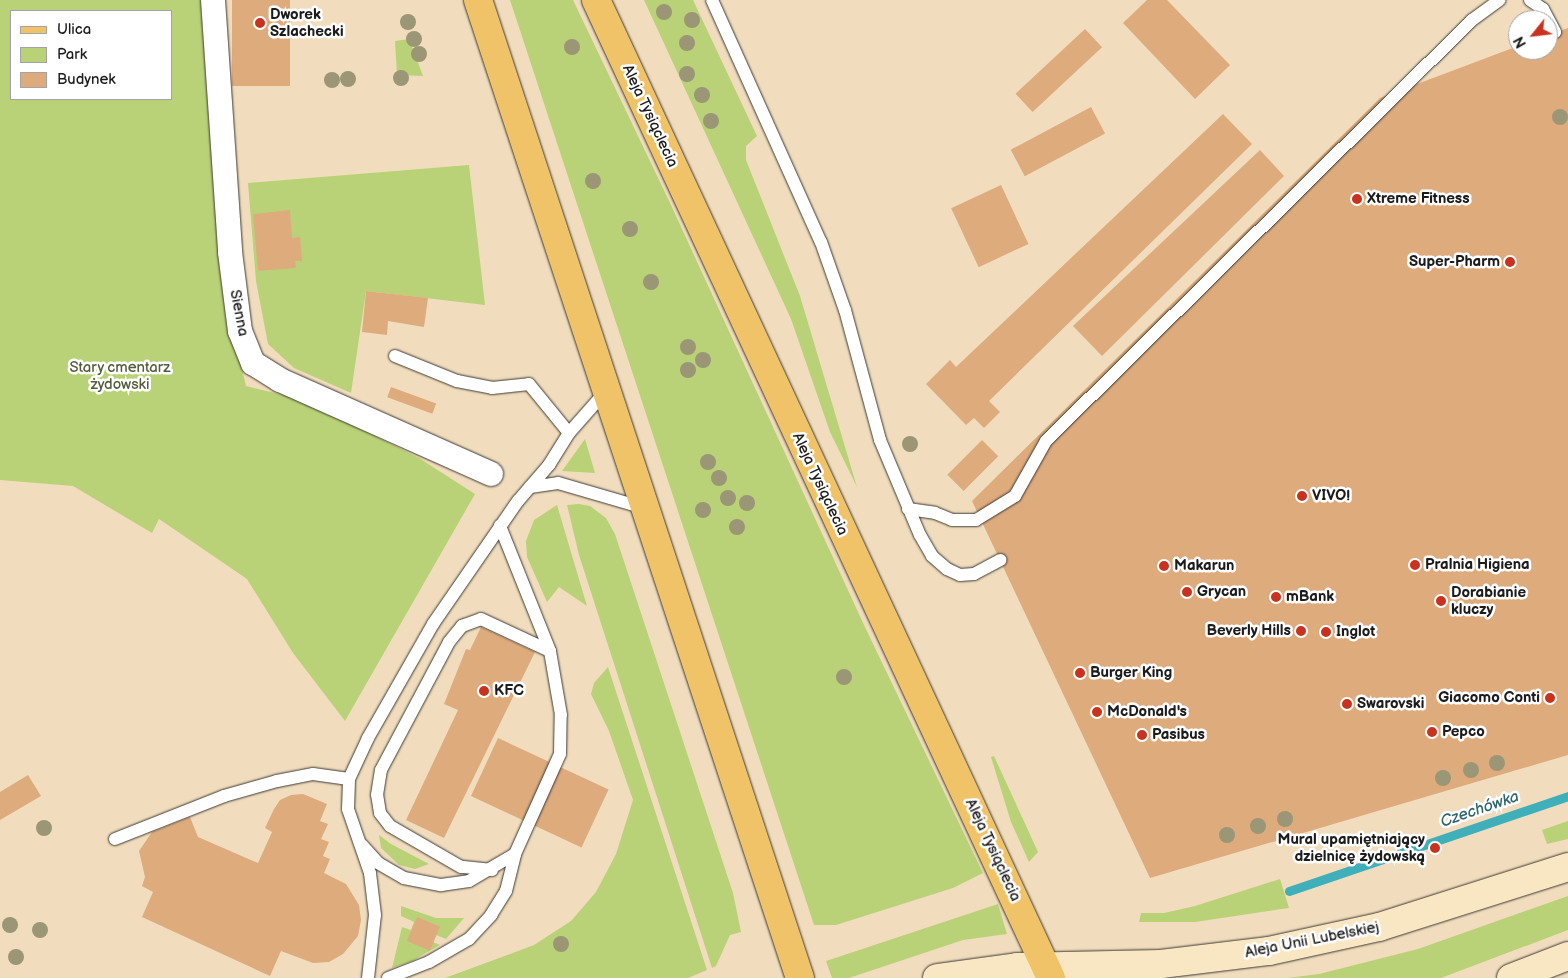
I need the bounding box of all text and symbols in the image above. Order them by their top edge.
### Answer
place label: Dworek Szlachecki [270,5,344,40]
legend [10,10,172,100]
north arrow [1508,10,1558,60]
marker: Dworek Szlachecki [254,17,266,29]
text: Ulica [57,20,91,39]
text: N [1510,33,1530,51]
text: Park [57,45,87,64]
street label: Aleja Tysiąclecia [618,62,682,170]
text: Budynek [57,70,116,89]
place label: Xtreme Fitness [1367,190,1470,208]
marker: Xtreme Fitness [1351,193,1363,205]
place label: Super-Pharm [1409,253,1500,271]
marker: Super-Pharm [1504,256,1516,268]
street label: Sienna [226,288,252,338]
park label: Stary cmentarz żydowski [69,358,171,393]
street label: Aleja Tysiąclecia [788,430,852,538]
place label: VIVO! [1312,487,1350,505]
marker: VIVO! [1296,490,1308,502]
place label: Pralnia Higiena [1425,556,1530,574]
place label: Makarun [1174,557,1234,575]
marker: Pralnia Higiena [1409,559,1421,571]
marker: Makarun [1158,560,1170,572]
place label: Grycan [1197,583,1246,601]
place label: Dorabianie kluczy [1451,583,1526,618]
marker: Grycan [1181,586,1193,598]
place label: mBank [1286,588,1334,606]
marker: mBank [1270,591,1282,603]
marker: Dorabianie kluczy [1435,595,1447,607]
place label: Beverly Hills [1206,622,1291,640]
place label: Inglot [1336,623,1375,641]
marker: Beverly Hills [1295,625,1307,637]
marker: Inglot [1320,626,1332,638]
place label: Burger King [1090,664,1172,682]
marker: Burger King [1074,667,1086,679]
place label: KFC [494,682,524,700]
marker: KFC [478,685,490,697]
place label: Giacomo Conti [1438,689,1540,707]
marker: Giacomo Conti [1544,692,1556,704]
place label: Swarovski [1357,695,1424,713]
marker: Swarovski [1341,698,1353,710]
place label: McDonald's [1107,703,1187,721]
marker: McDonald's [1091,706,1103,718]
place label: Pepco [1442,723,1485,741]
place label: Pasibus [1152,726,1205,744]
marker: Pepco [1426,726,1438,738]
marker: Pasibus [1136,729,1148,741]
water label: Czechówka [1438,788,1522,832]
street label: Aleja Tysiąclecia [961,796,1025,904]
place label: Mural upamiętniający dzielnicę żydowską [1277,830,1425,865]
marker: Mural upamiętniający dzielnicę żydowską [1429,842,1441,854]
street label: Aleja Unii Lubelskiej [1243,918,1381,962]

